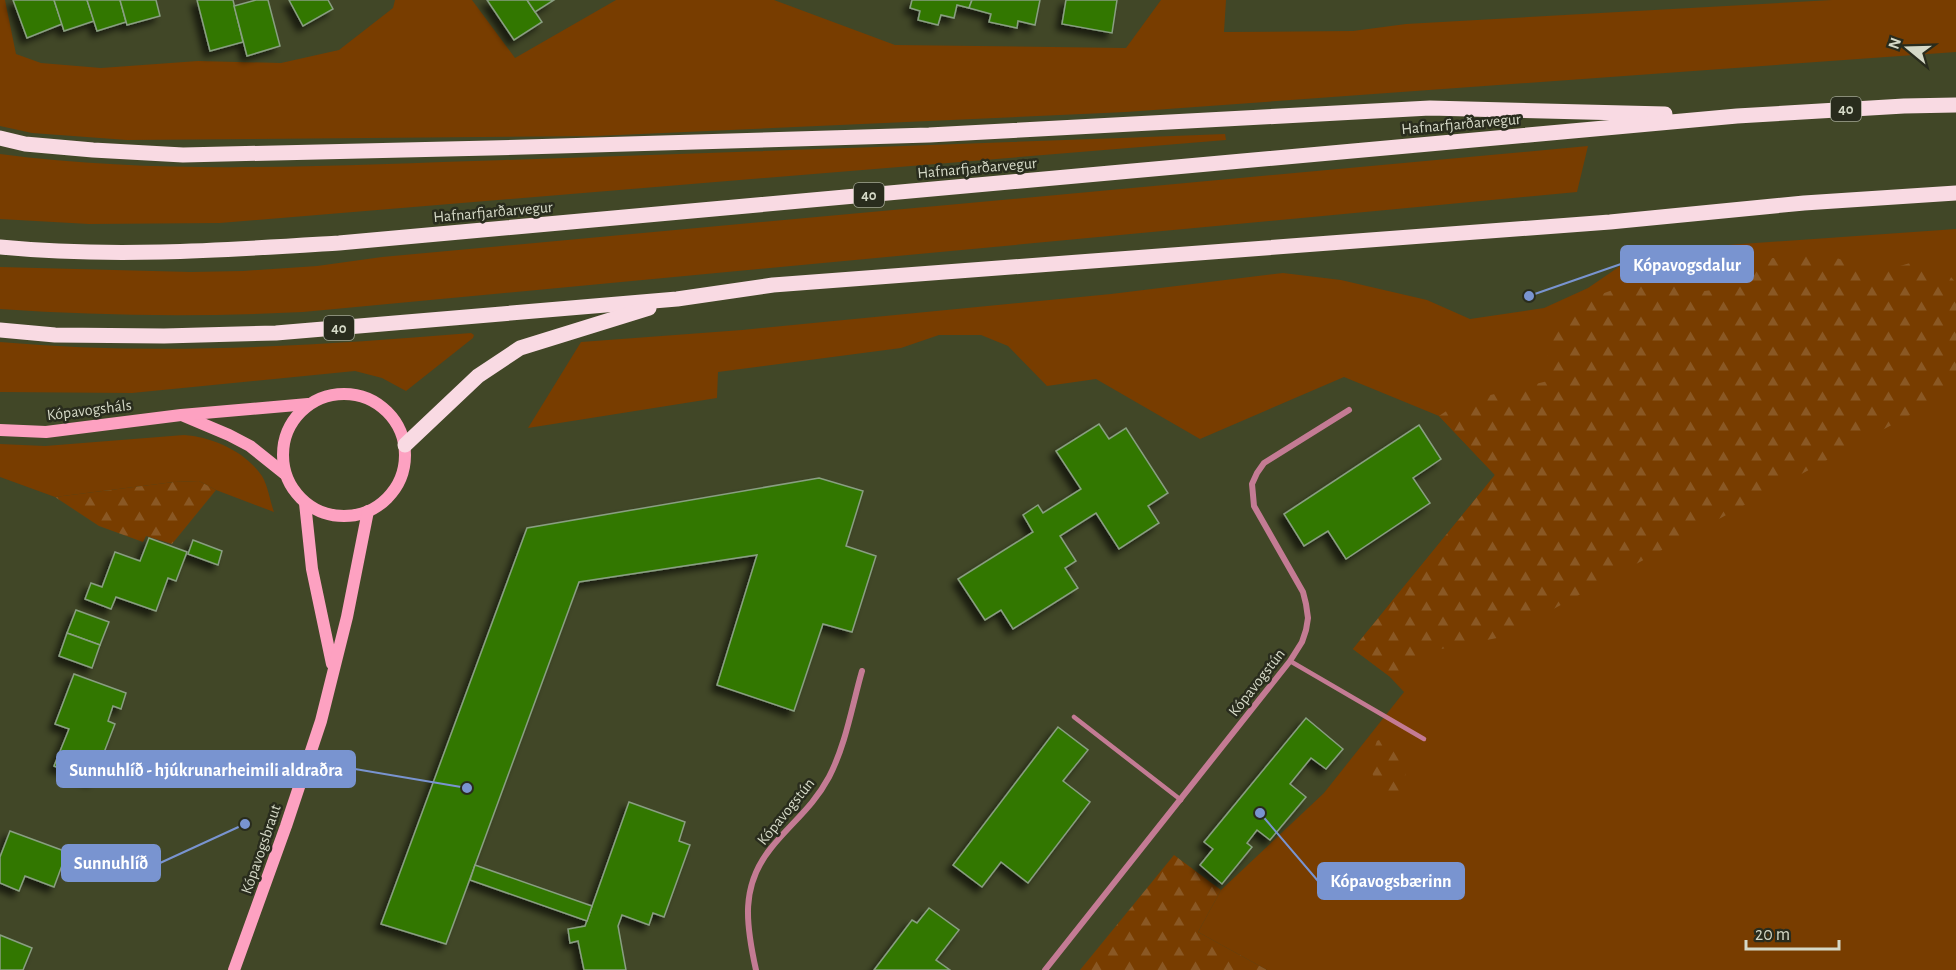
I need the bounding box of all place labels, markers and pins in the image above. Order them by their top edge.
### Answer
callout: Kópavogsdalur [1621,246,1753,282]
callout: Sunnuhlíð - hjúkrunarheimili aldraðra [57,751,355,787]
callout: Sunnuhlíð [62,845,160,881]
callout: Kópavogsbærinn [1318,863,1464,899]

